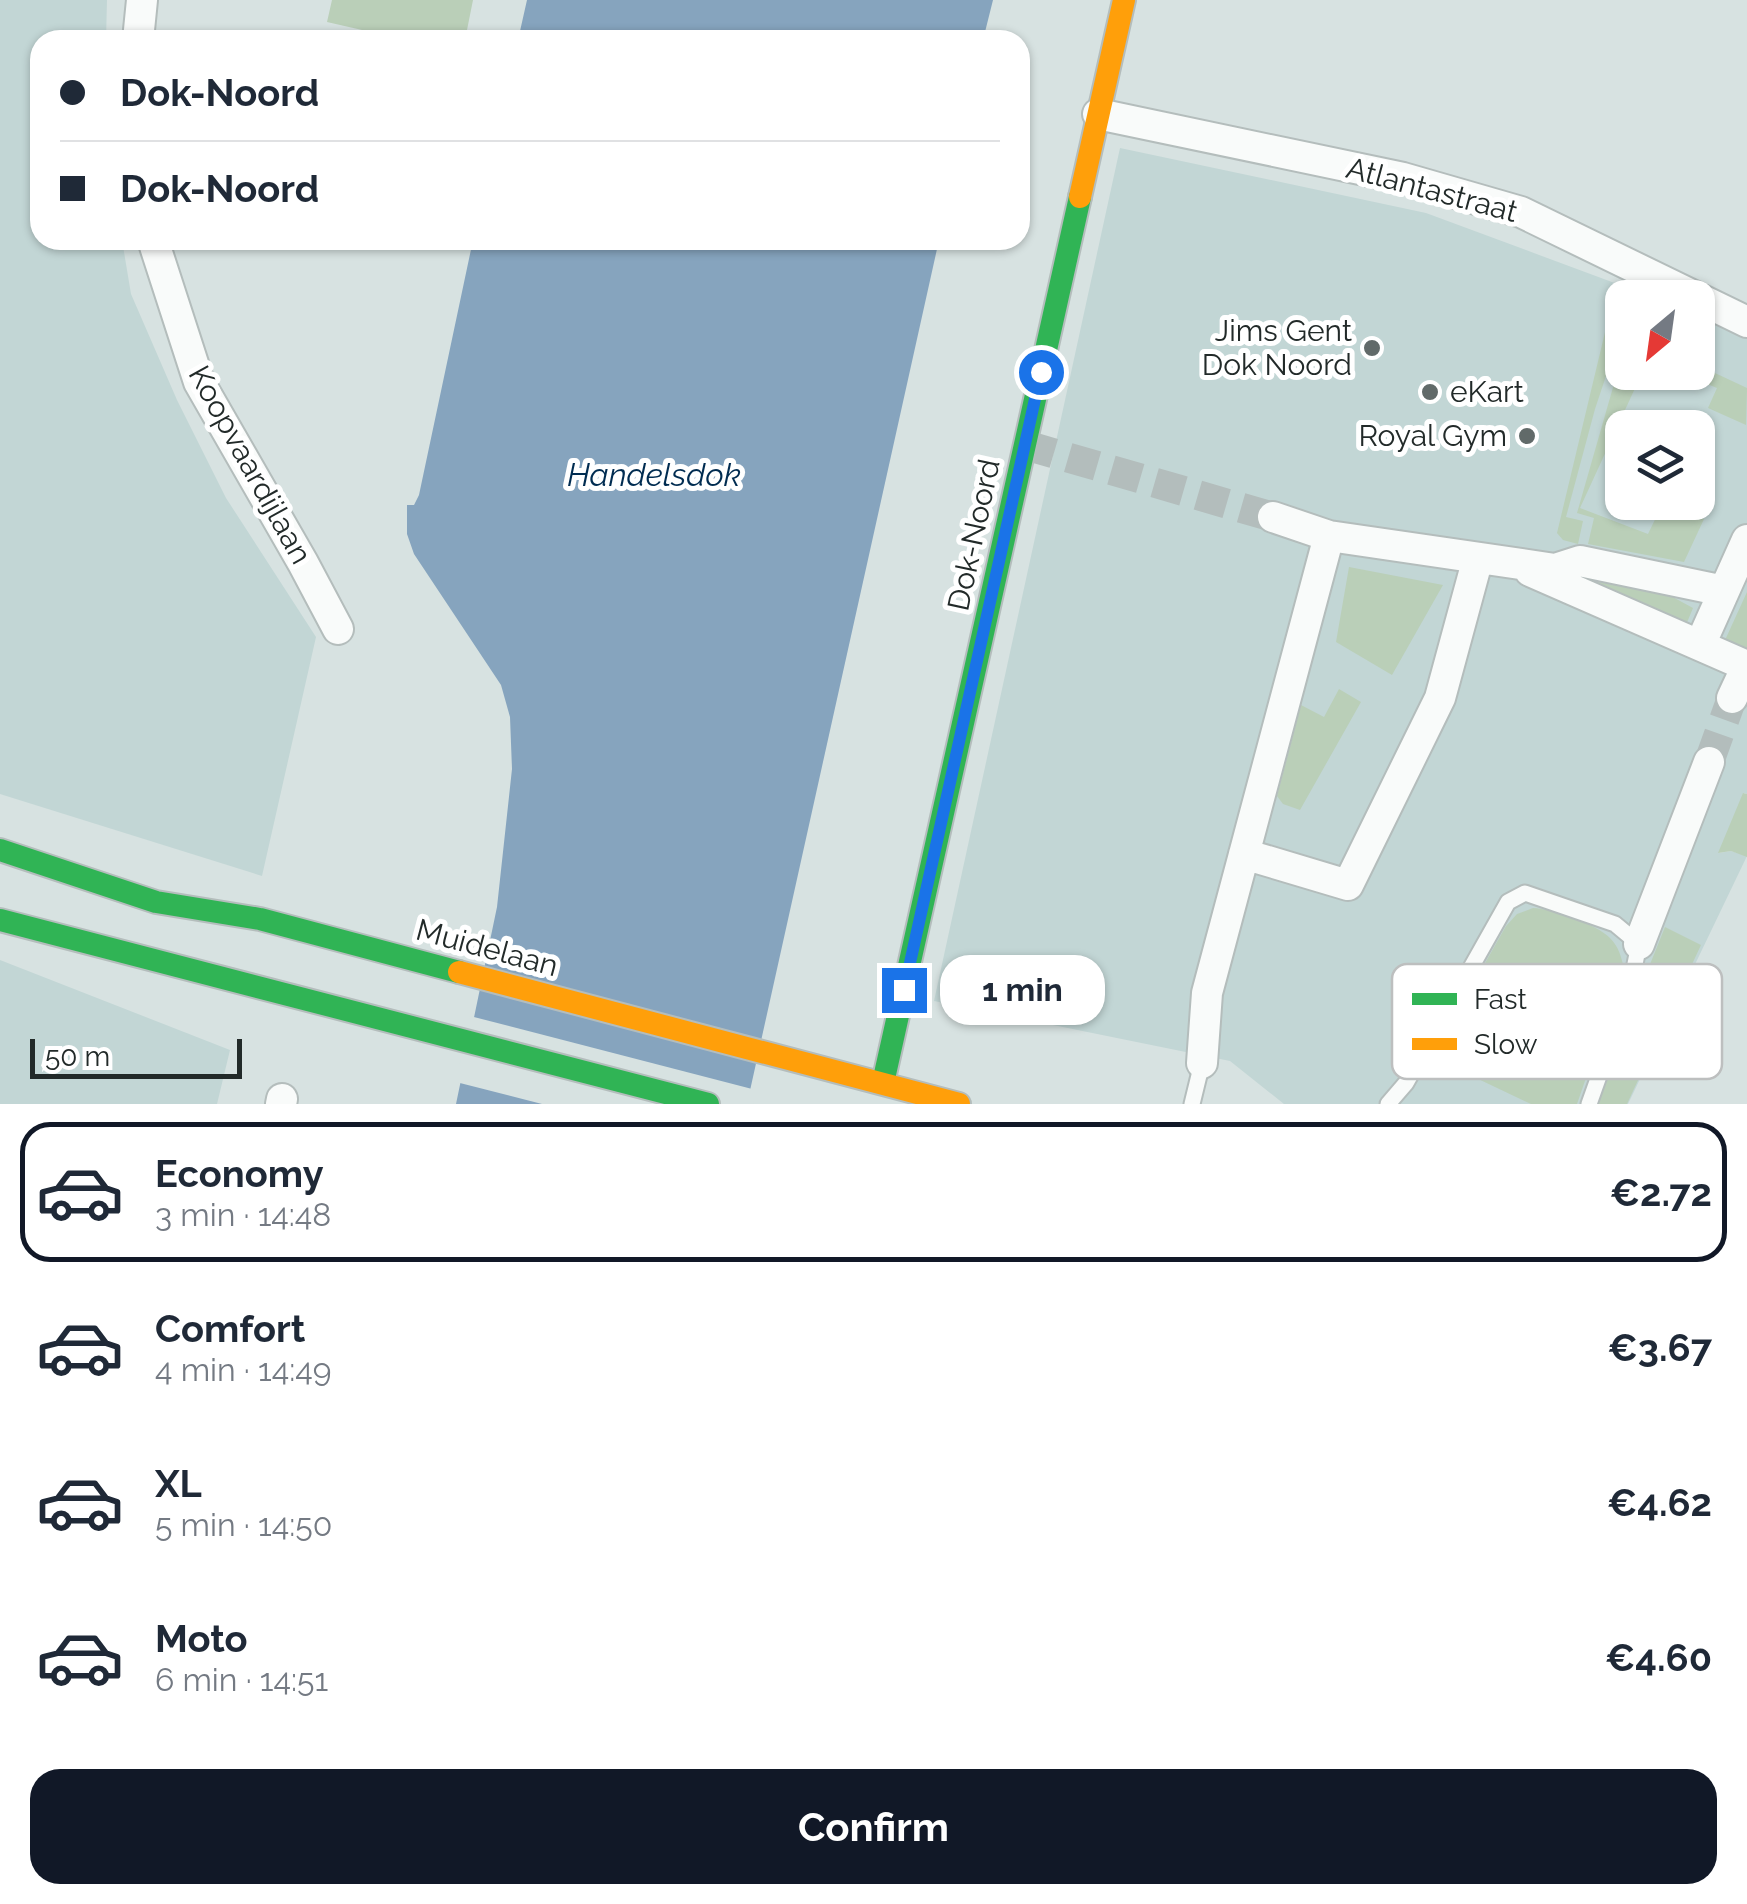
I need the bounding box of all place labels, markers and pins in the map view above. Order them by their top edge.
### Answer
place label: Jims Gent Dok Noord [1202,313,1352,382]
marker: Jims Gent Dok Noord [1361,337,1383,359]
place label: eKart [1450,374,1524,409]
marker: eKart [1419,381,1441,403]
place label: Royal Gym [1358,418,1507,453]
marker: Royal Gym [1516,425,1538,447]

